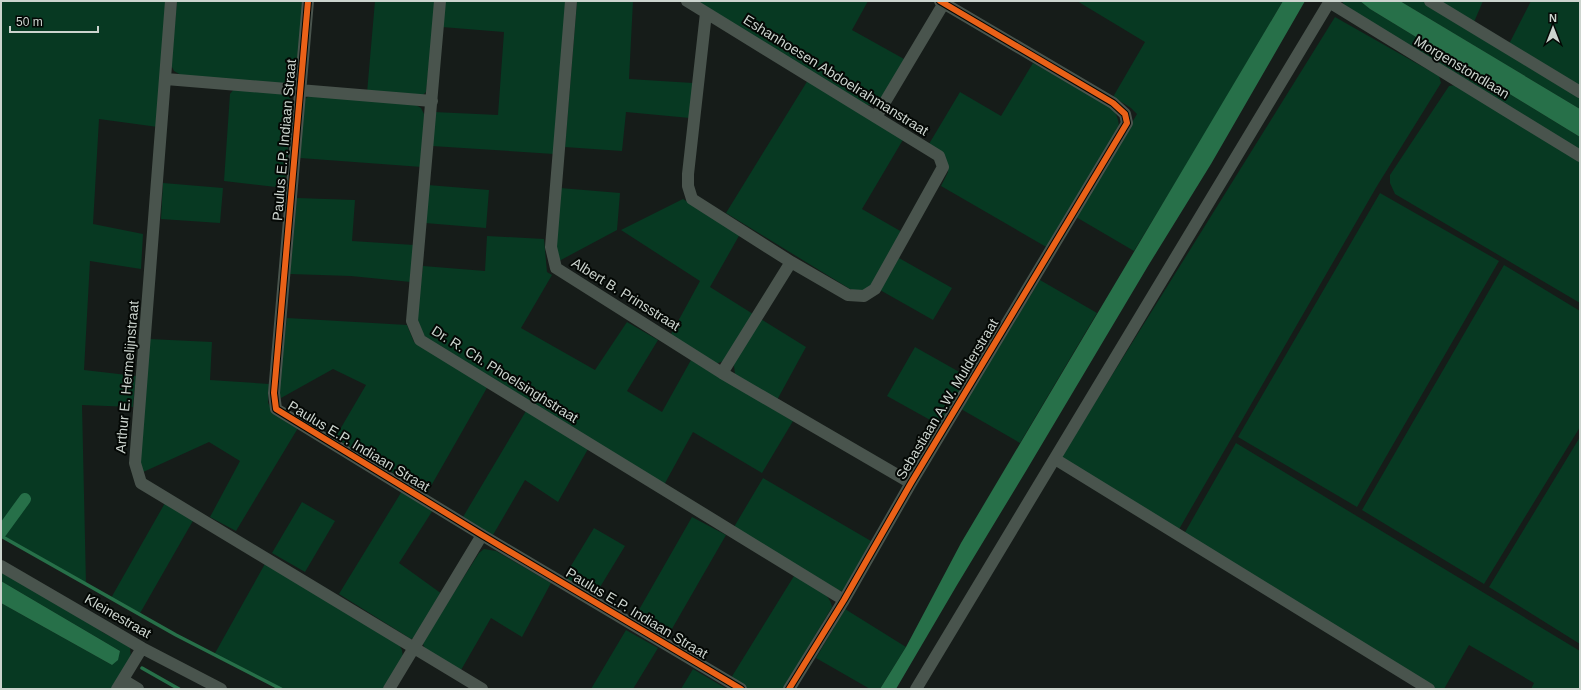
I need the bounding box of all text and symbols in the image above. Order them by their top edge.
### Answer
scale bar [10,8,98,34]
north arrow [1533,8,1573,48]
street label: Eshanhoesen Abdoelrahmanstraat [741,11,931,139]
text: N [1549,12,1557,24]
text: 50 m [16,15,43,29]
street label: Morgenstondlaan [1412,32,1512,102]
street label: Paulus E.P. Indiaan Straat [269,58,299,222]
street label: Albert B. Prinsstraat [569,254,683,334]
street label: Arthur E. Hermelijnstraat [112,300,142,454]
street label: Sebastiaan A.W. Mulderstraat [893,316,1001,482]
street label: Dr. R. Ch. Phoelsinghstraat [429,322,581,426]
street label: Paulus E.P. Indiaan Straat [285,397,433,495]
street label: Paulus E.P. Indiaan Straat [563,564,711,662]
street label: Kleinestraat [82,591,154,641]

